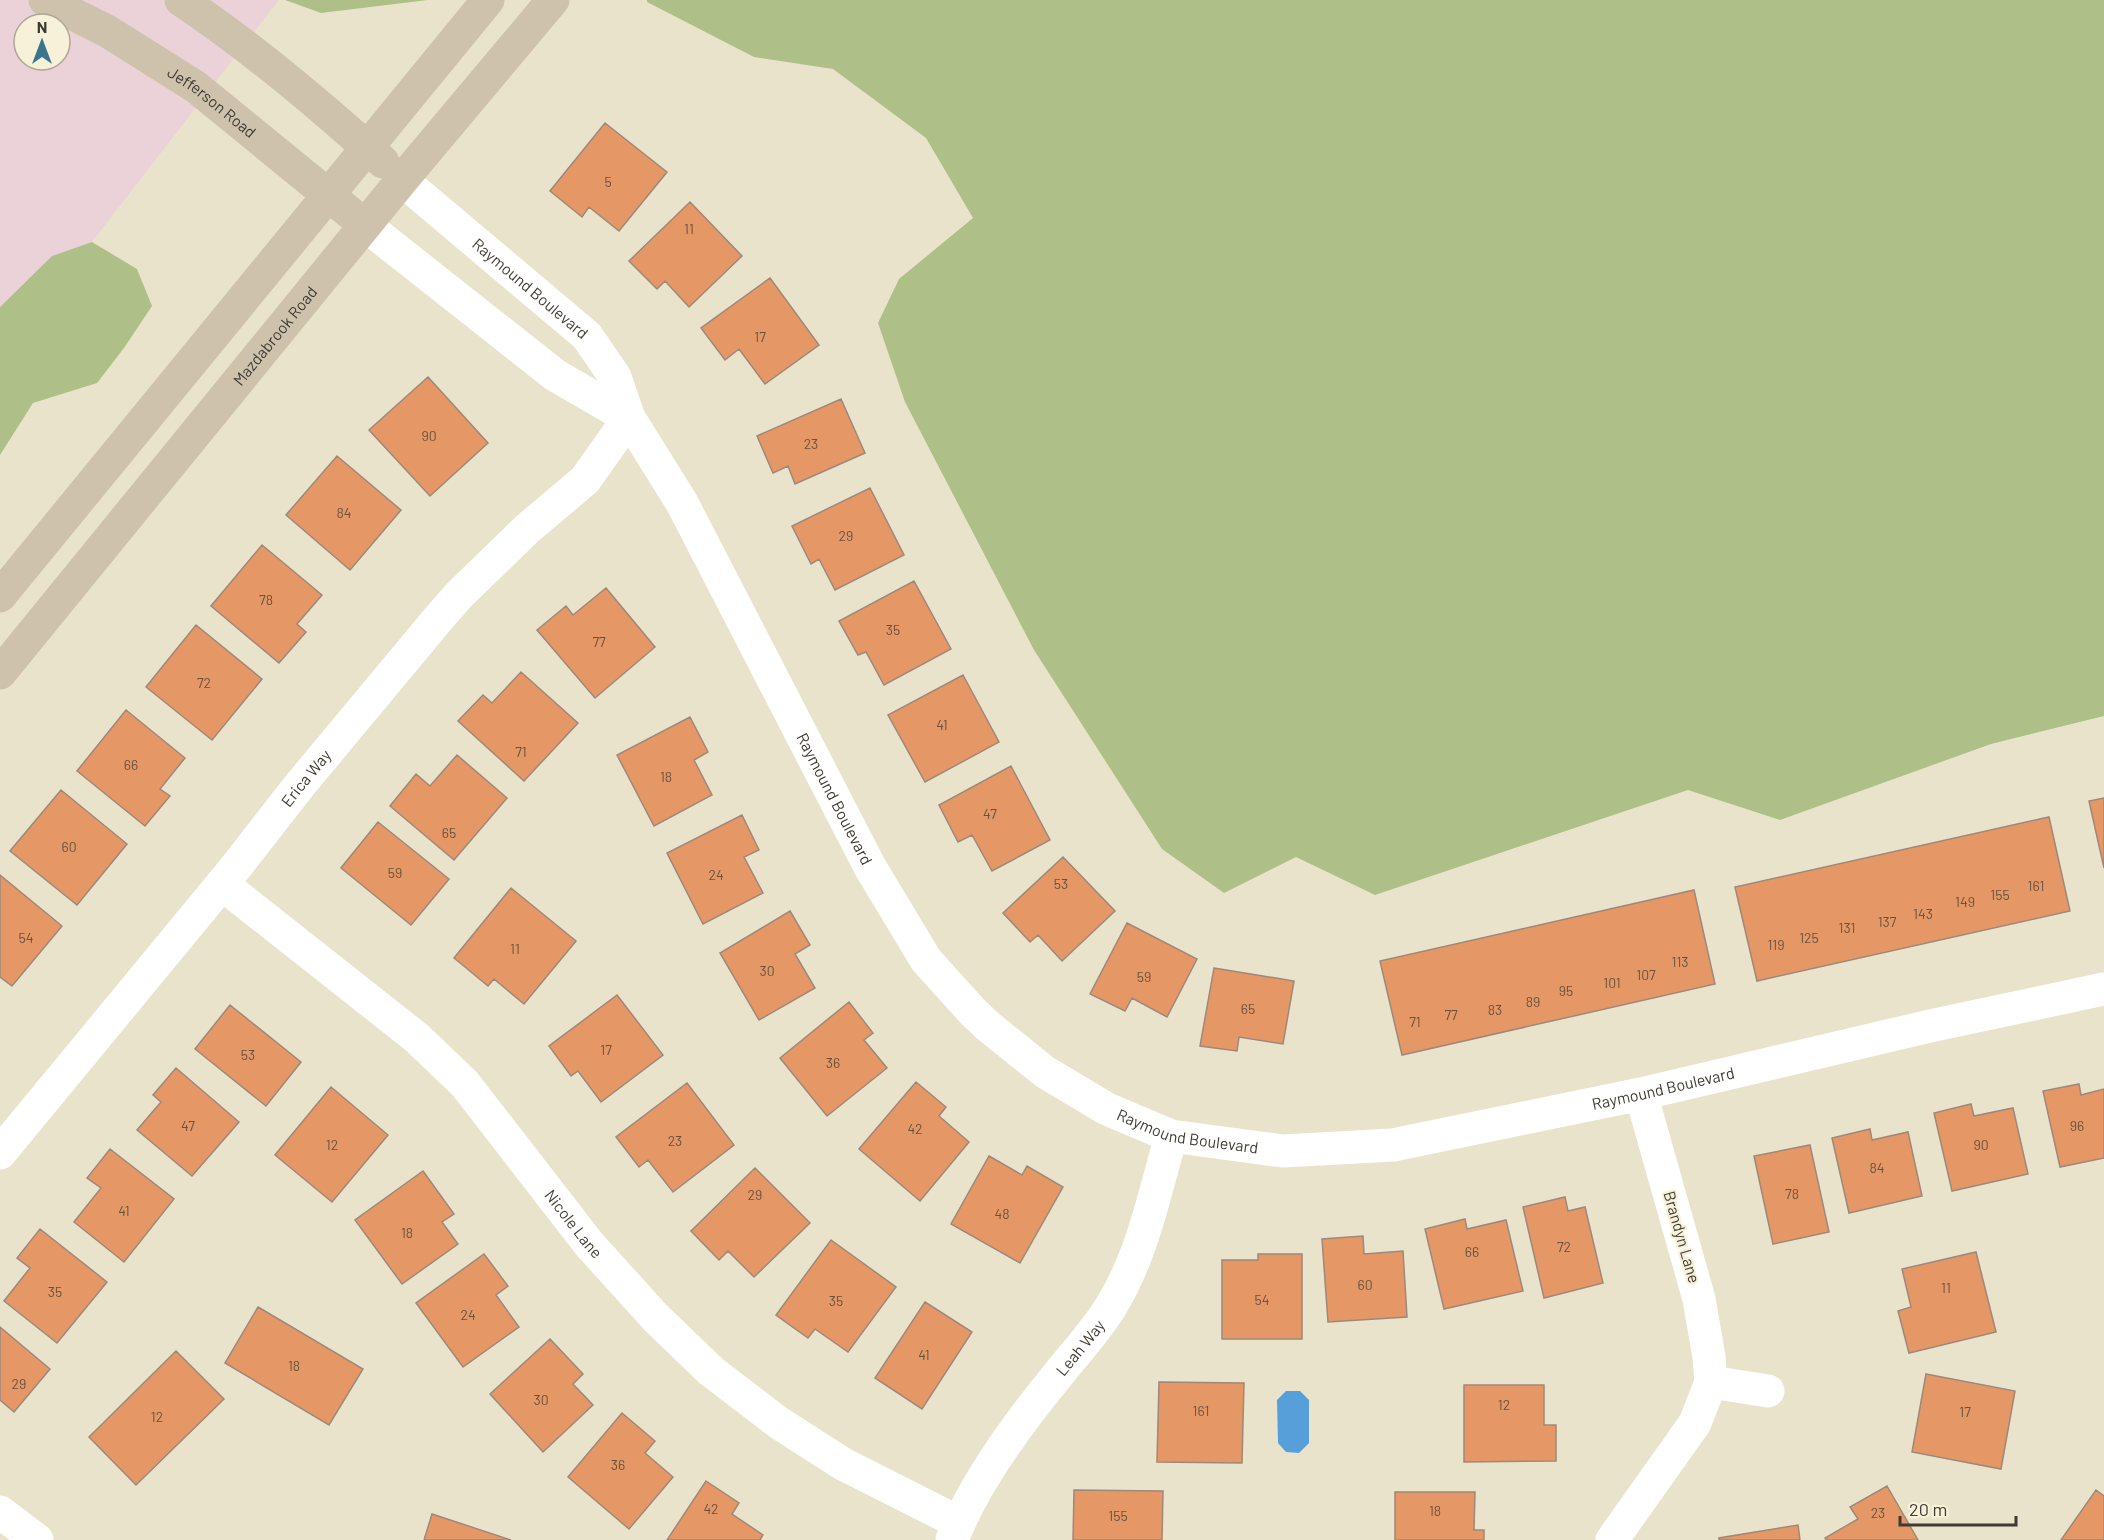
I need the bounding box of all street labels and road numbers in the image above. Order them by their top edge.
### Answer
street label: Jefferson Road [164,62,260,141]
street label: Raymound Boulevard [469,234,593,342]
street label: Mazdabrook Road [228,282,321,389]
street label: Raymound Boulevard [793,729,877,868]
street label: Erica Way [277,745,335,810]
street label: Raymound Boulevard [1590,1062,1736,1113]
street label: Raymound Boulevard [1114,1104,1259,1157]
street label: Nicole Lane [541,1186,607,1262]
street label: Brandyn Lane [1660,1189,1705,1285]
street label: Leah Way [1051,1315,1108,1379]

